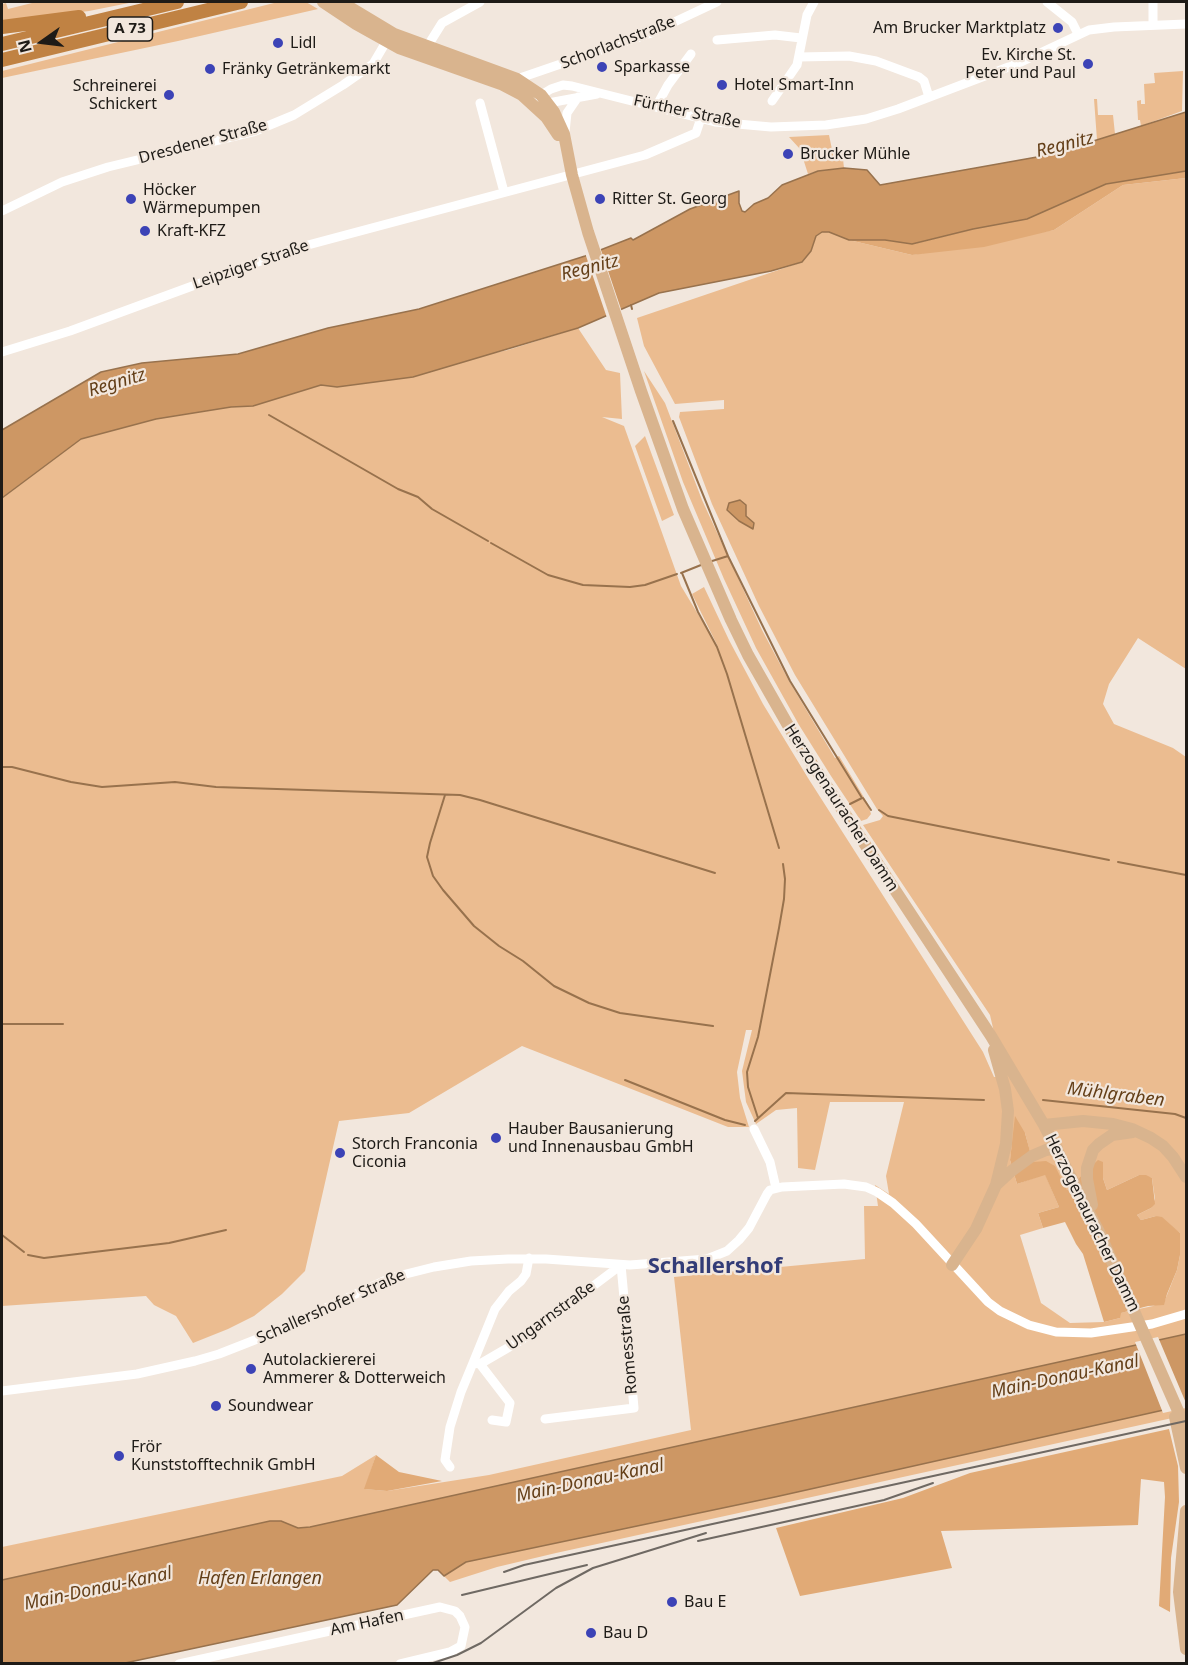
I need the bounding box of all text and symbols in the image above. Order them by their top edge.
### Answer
north arrow [12,12,72,72]
street label: Schorlachstraße [558,12,678,74]
road number: A 73 [108,17,152,41]
place label: Am Brucker Marktplatz [873,18,1046,38]
marker: Am Brucker Marktplatz [1051,21,1065,35]
place label: Lidl [290,33,316,53]
marker: Lidl [271,36,285,50]
text: N [12,37,37,55]
place label: Ev. Kirche St. Peter und Paul [965,45,1076,83]
place label: Sparkasse [614,57,690,77]
marker: Ev. Kirche St. Peter und Paul [1081,57,1095,71]
place label: Fränky Getränkemarkt [222,59,390,79]
marker: Sparkasse [595,60,609,74]
marker: Fränky Getränkemarkt [203,62,217,76]
place label: Hotel Smart-Inn [734,75,854,95]
place label: Schreinerei Schickert [73,76,157,114]
marker: Hotel Smart-Inn [715,78,729,92]
marker: Schreinerei Schickert [162,88,176,102]
street label: Fürther Straße [632,91,742,133]
street label: Dresdener Straße [137,116,269,168]
water label: Regnitz [1034,127,1096,163]
place label: Brucker Mühle [800,144,910,164]
marker: Brucker Mühle [781,147,795,161]
place label: Höcker Wärmepumpen [143,180,261,218]
place label: Ritter St. Georg [612,189,727,209]
marker: Höcker Wärmepumpen [124,192,138,206]
marker: Ritter St. Georg [593,192,607,206]
place label: Kraft-KFZ [157,221,226,241]
marker: Kraft-KFZ [138,224,152,238]
street label: Leipziger Straße [190,236,312,294]
water label: Regnitz [559,250,621,286]
water label: Regnitz [86,364,148,402]
street label: Herzogenauracher Damm [780,721,902,895]
water label: Mühlgraben [1066,1078,1166,1112]
place label: Hauber Bausanierung und Innenausbau GmbH [508,1119,694,1157]
marker: Hauber Bausanierung und Innenausbau GmbH [489,1131,503,1145]
street label: Herzogenauracher Damm [1041,1131,1143,1315]
place label: Storch Franconia Ciconia [352,1134,478,1172]
marker: Storch Franconia Ciconia [333,1146,347,1160]
district label: Schallershof [648,1254,782,1280]
street label: Schallershofer Straße [254,1266,408,1348]
street label: Ungarnstraße [503,1277,599,1355]
street label: Romesstraße [614,1295,642,1395]
place label: Autolackiererei Ammerer & Dotterweich [263,1350,446,1388]
water label: Main-Donau-Kanal [989,1351,1141,1403]
marker: Autolackiererei Ammerer & Dotterweich [244,1362,258,1376]
place label: Soundwear [228,1396,313,1416]
marker: Soundwear [209,1399,223,1413]
place label: Frör Kunststofftechnik GmbH [131,1437,316,1475]
marker: Frör Kunststofftechnik GmbH [112,1449,126,1463]
water label: Main-Donau-Kanal [514,1455,666,1507]
water label: Main-Donau-Kanal [22,1563,174,1615]
water label: Hafen Erlangen [198,1568,322,1590]
place label: Bau E [684,1592,726,1612]
marker: Bau E [665,1595,679,1609]
street label: Am Hafen [329,1606,405,1640]
place label: Bau D [603,1623,648,1643]
marker: Bau D [584,1626,598,1640]

